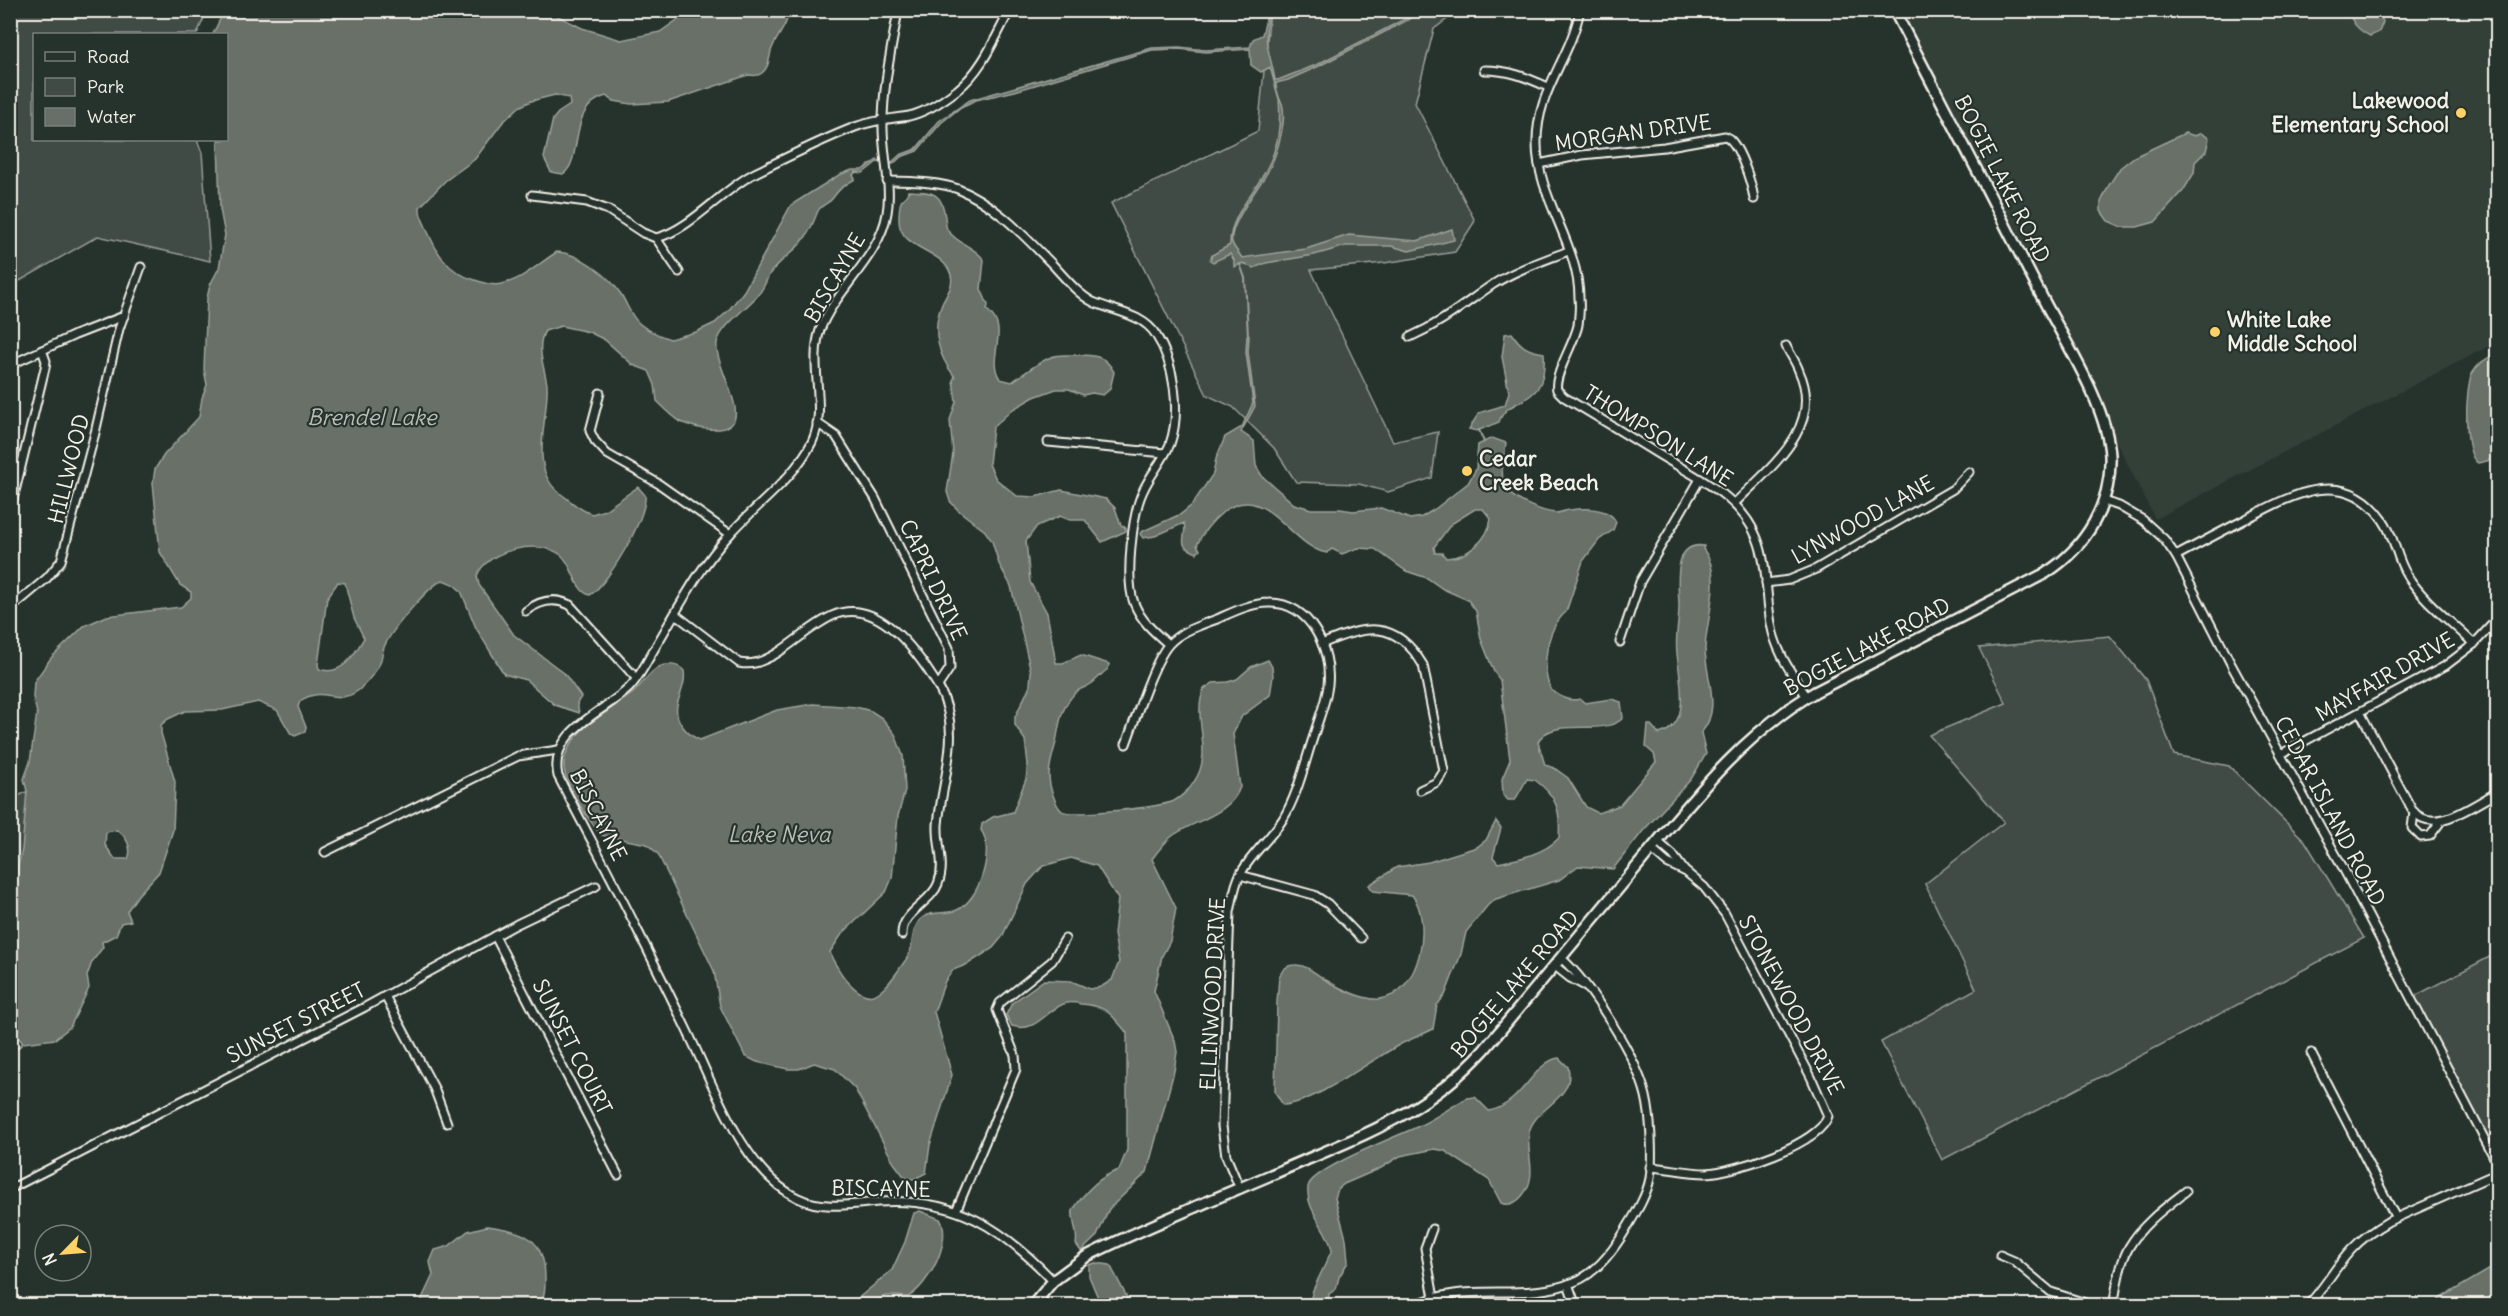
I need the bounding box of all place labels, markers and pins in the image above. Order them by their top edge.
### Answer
place label: Lakewood Elementary School [2272,87,2450,138]
marker: Lakewood Elementary School [2454,106,2468,120]
place label: White Lake Middle School [2227,306,2357,357]
marker: White Lake Middle School [2208,325,2222,339]
place label: Cedar Creek Beach [1479,445,1599,496]
marker: Cedar Creek Beach [1460,464,1474,478]

